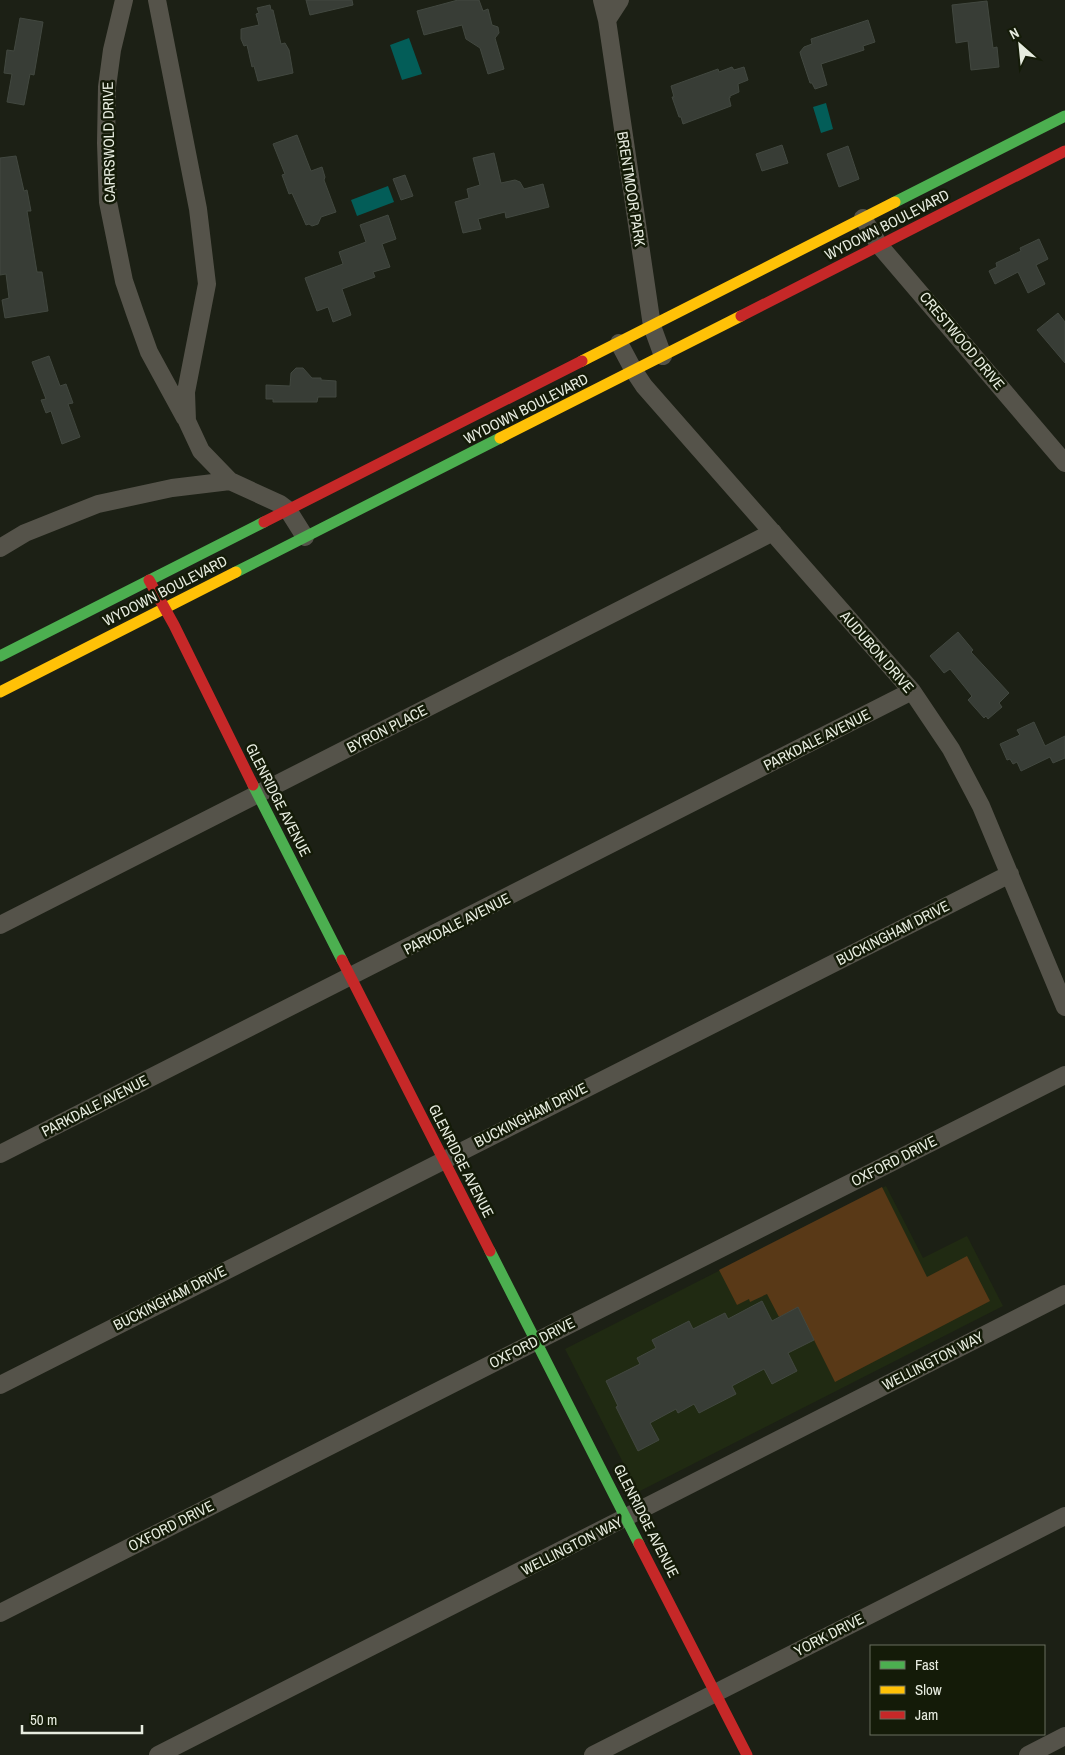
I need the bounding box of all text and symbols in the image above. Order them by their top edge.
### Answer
north arrow [995,20,1045,70]
text: N [1006,24,1022,43]
street label: CARRSWOLD DRIVE [97,81,120,203]
street label: BRENTMOOR PARK [612,130,651,249]
street label: WYDOWN BOULEVARD [821,184,953,265]
street label: CRESTWOOD DRIVE [915,287,1010,394]
street label: WYDOWN BOULEVARD [460,368,592,449]
street label: WYDOWN BOULEVARD [99,550,231,631]
street label: AUDUBON DRIVE [835,605,919,697]
street label: BYRON PLACE [343,699,431,758]
street label: PARKDALE AVENUE [760,704,874,776]
street label: GLENRIDGE AVENUE [241,739,316,860]
street label: PARKDALE AVENUE [400,888,514,960]
street label: BUCKINGHAM DRIVE [833,895,953,970]
street label: PARKDALE AVENUE [38,1070,152,1142]
street label: BUCKINGHAM DRIVE [471,1077,591,1152]
street label: GLENRIDGE AVENUE [424,1100,499,1221]
street label: OXFORD DRIVE [847,1130,940,1191]
street label: BUCKINGHAM DRIVE [110,1260,230,1335]
street label: OXFORD DRIVE [485,1312,578,1373]
street label: WELLINGTON WAY [878,1326,988,1395]
street label: GLENRIDGE AVENUE [609,1460,684,1581]
street label: OXFORD DRIVE [124,1495,217,1556]
street label: WELLINGTON WAY [517,1511,627,1580]
street label: YORK DRIVE [790,1608,867,1661]
legend [870,1645,1045,1735]
text: Fast [915,1654,939,1675]
text: Slow [915,1679,942,1700]
scale bar [22,1702,142,1734]
text: Jam [915,1704,938,1725]
text: 50 m [30,1709,57,1730]

